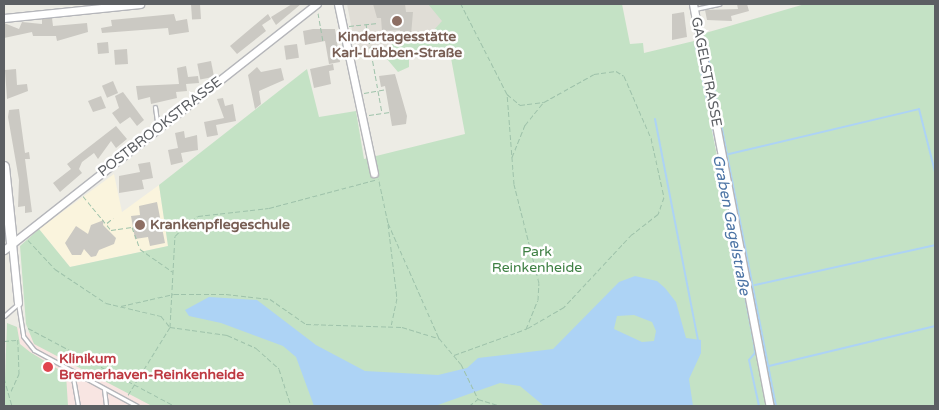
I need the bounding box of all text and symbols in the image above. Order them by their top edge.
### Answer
marker: Kindertagesstätte Karl-Lübben-Straße [391,15,403,27]
street label: GAGELSTRASSE [687,16,725,128]
place label: Kindertagesstätte Karl-Lübben-Straße [332,29,462,62]
street label: POSTBROOKSTRASSE [95,73,225,181]
water label: Graben Gagelstraße [709,153,753,297]
place label: Krankenpflegeschule [150,217,290,233]
marker: Krankenpflegeschule [134,219,146,231]
park label: Park Reinkenheide [492,244,582,276]
place label: Klinikum Bremerhaven-Reinkenheide [59,351,244,384]
marker: Klinikum Bremerhaven-Reinkenheide [41,360,55,374]

